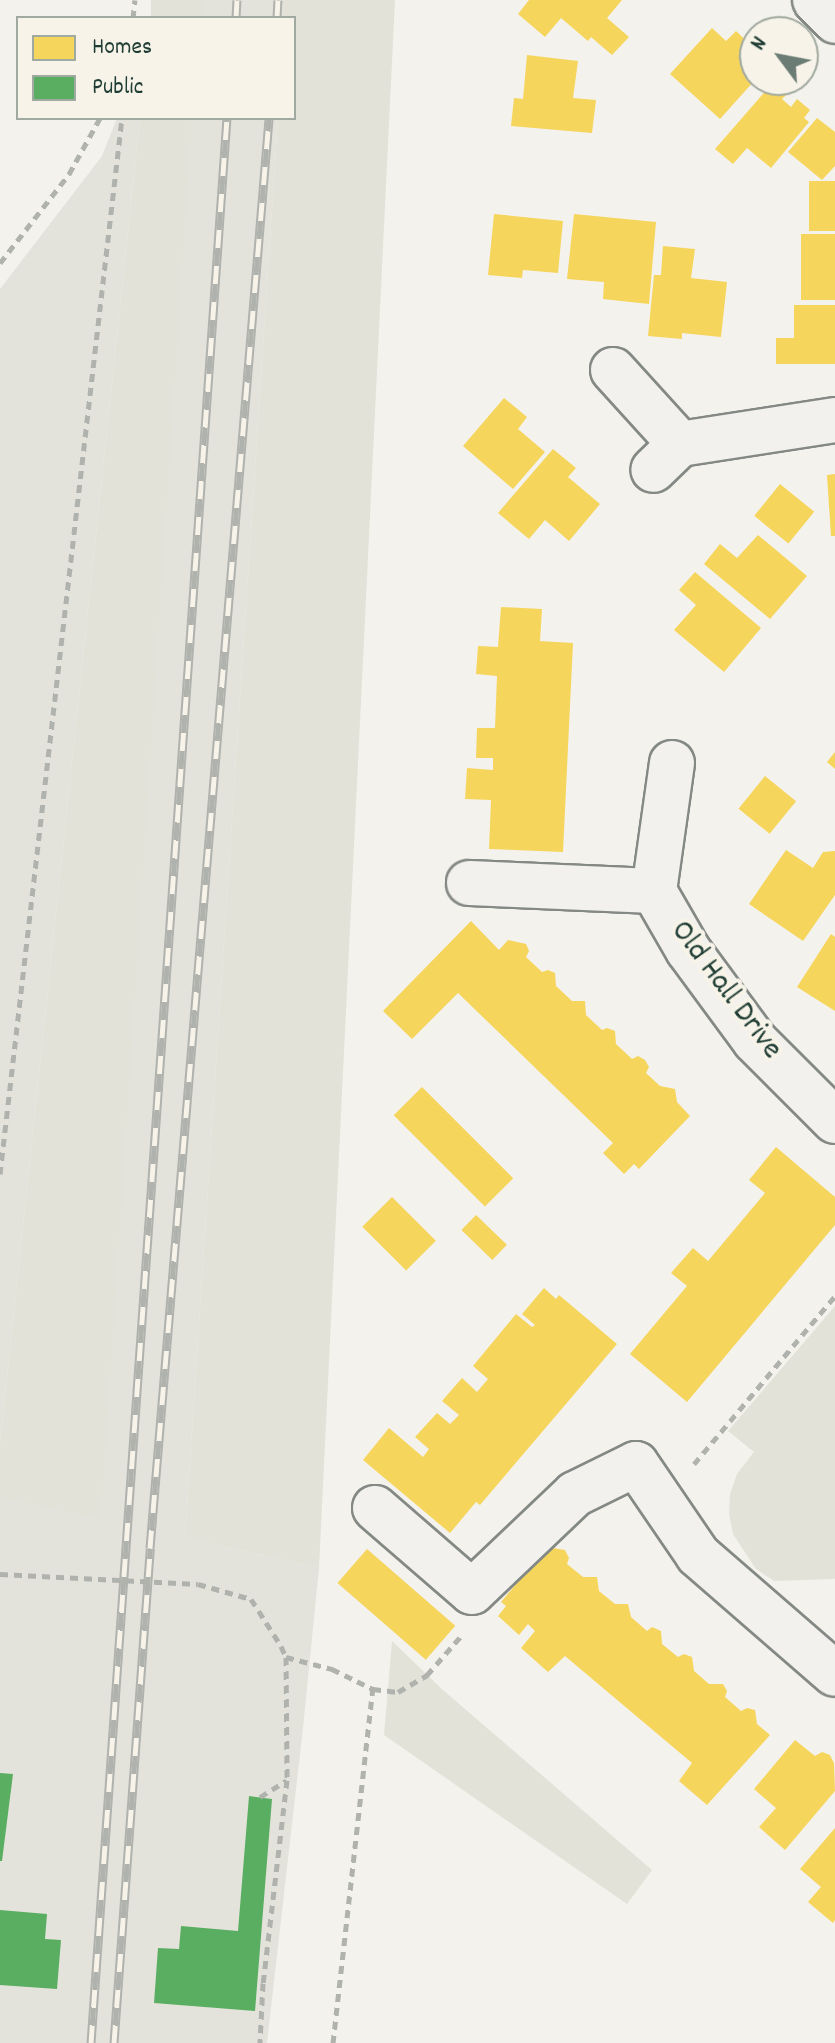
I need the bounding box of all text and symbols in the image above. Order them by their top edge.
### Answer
legend [16,16,296,120]
north arrow [739,16,819,96]
text: Homes [92,31,152,65]
text: N [744,31,776,57]
text: Public [92,71,143,105]
street label: Old Hall Drive [660,914,790,1068]

